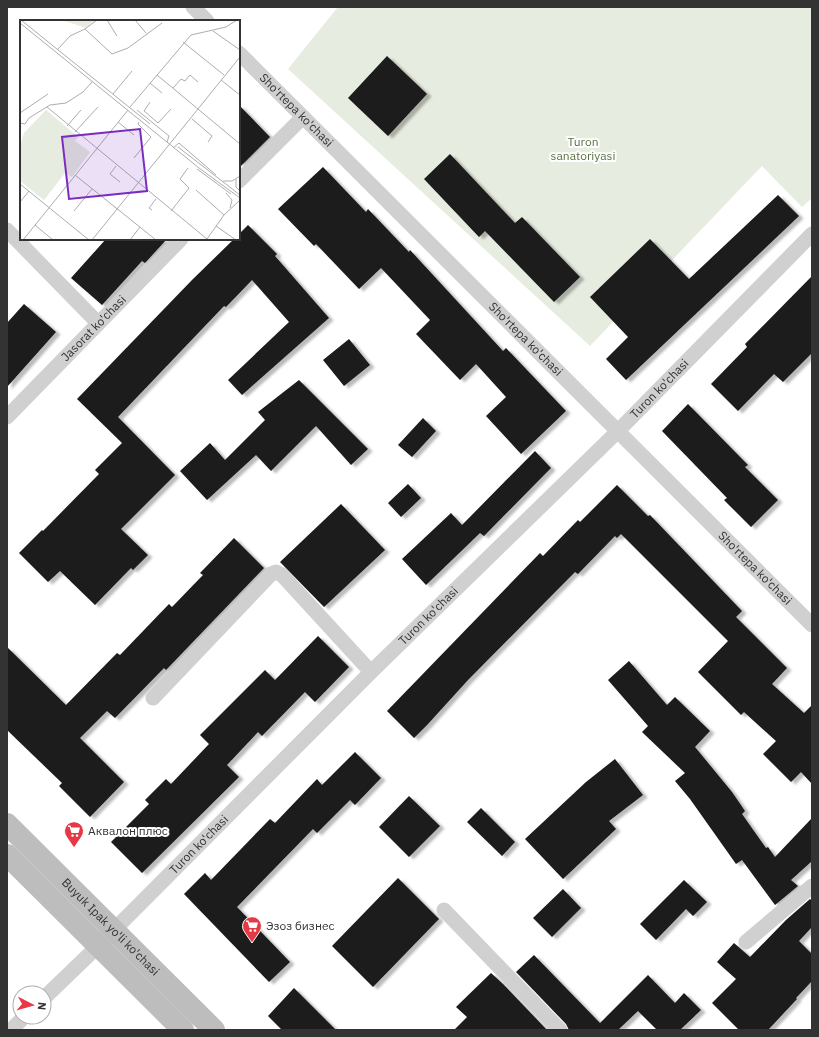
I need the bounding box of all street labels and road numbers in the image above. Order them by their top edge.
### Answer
street label: Sho'rtepa ko'chasi [257,70,337,150]
street label: Jasorat ko'chasi [58,292,129,364]
street label: Sho'rtepa ko'chasi [486,299,566,379]
street label: Turon ko'chasi [627,356,692,421]
street label: Sho'rtepa ko'chasi [715,528,795,608]
street label: Turon ko'chasi [395,583,461,648]
street label: Turon ko'chasi [166,812,231,877]
street label: Buyuk Ipak yo'li ko'chasi [59,875,163,978]

